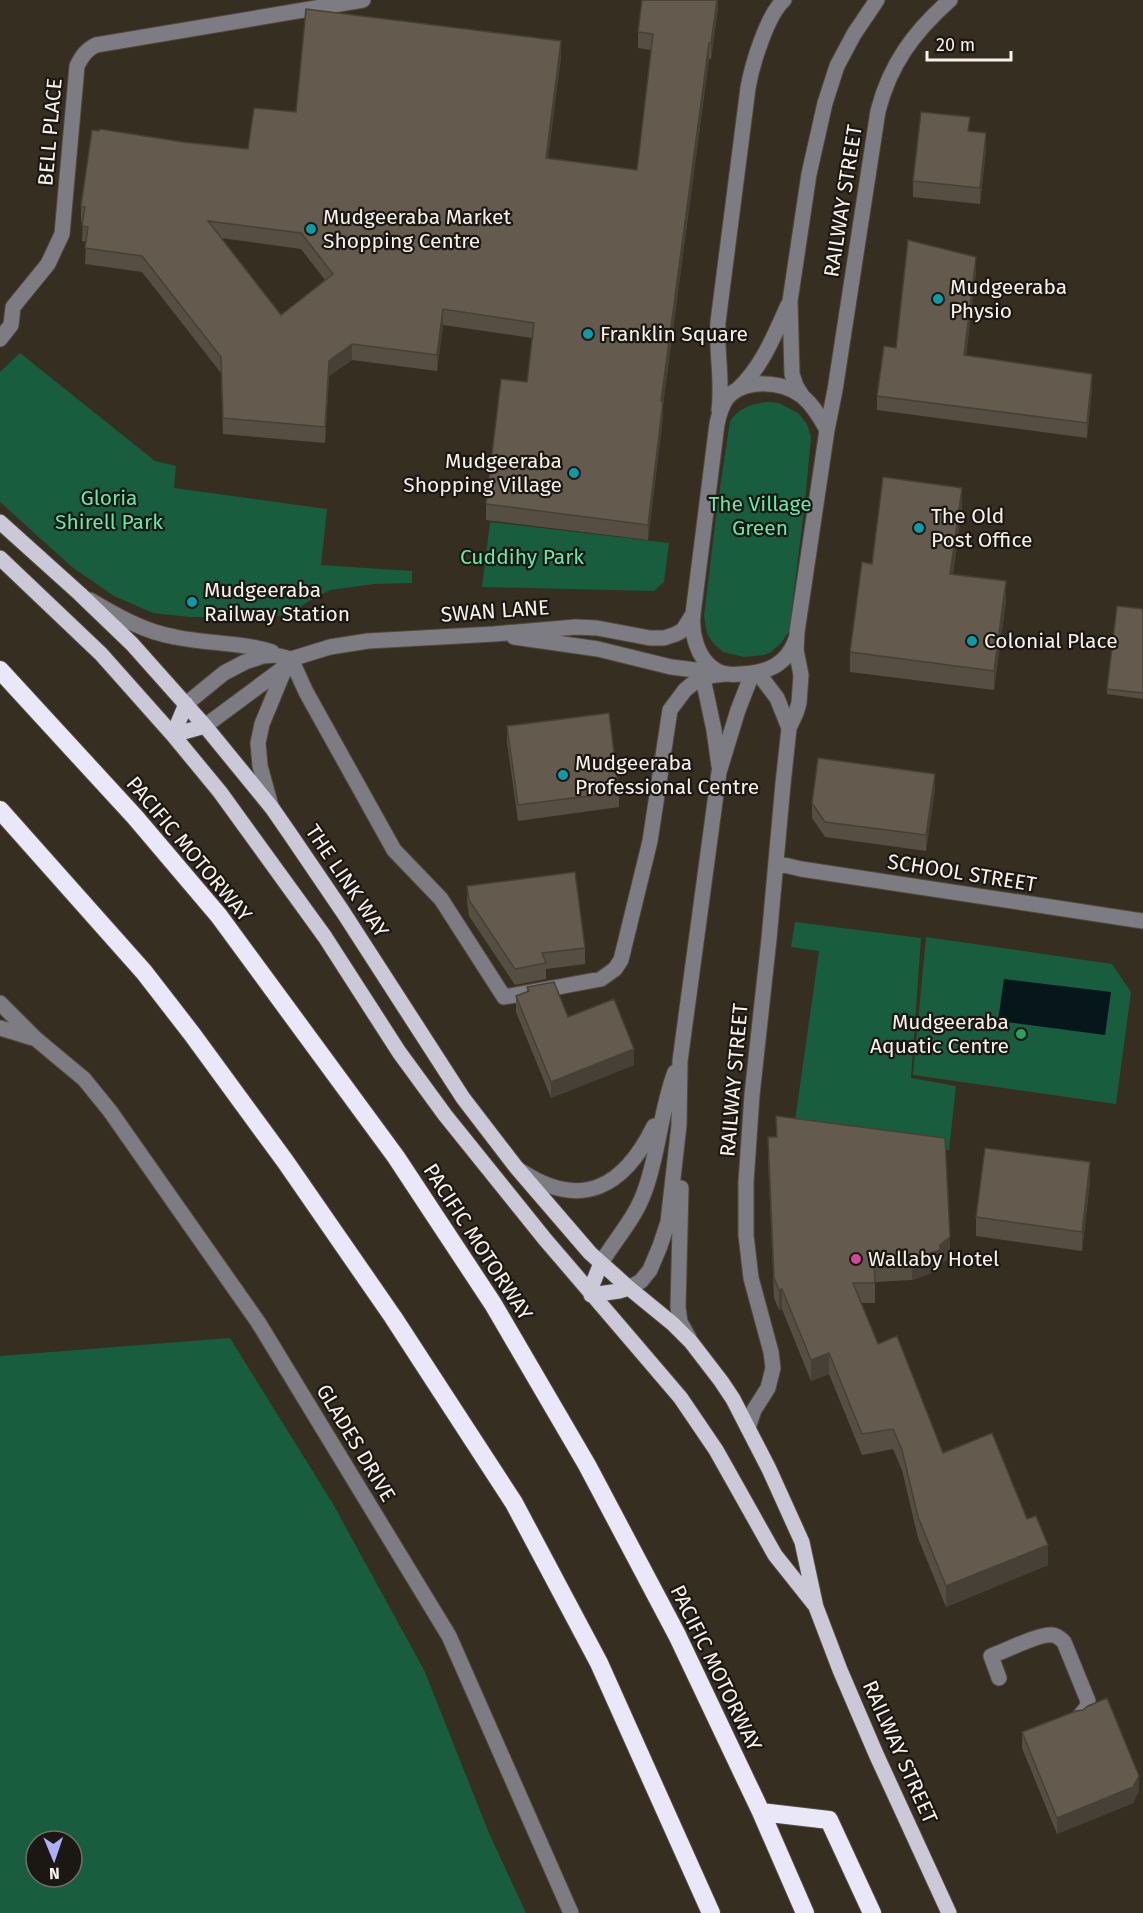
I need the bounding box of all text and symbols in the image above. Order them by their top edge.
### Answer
scale bar [927,24,1011,62]
text: 20 m [936,34,975,56]
street label: BELL PLACE [32,77,68,187]
street label: RAILWAY STREET [818,123,868,279]
place label: Mudgeeraba Market Shopping Centre [323,204,512,254]
marker: Mudgeeraba Market Shopping Centre [304,222,318,236]
place label: Mudgeeraba Physio [950,274,1067,324]
marker: Mudgeeraba Physio [931,292,945,306]
place label: Franklin Square [600,321,748,347]
marker: Franklin Square [581,327,595,341]
place label: Mudgeeraba Shopping Village [403,448,562,498]
marker: Mudgeeraba Shopping Village [567,466,581,480]
park label: Gloria Shirell Park [55,485,163,535]
park label: The Village Green [708,491,812,541]
place label: The Old Post Office [931,503,1033,553]
marker: The Old Post Office [912,521,926,535]
park label: Cuddihy Park [460,544,584,570]
place label: Mudgeeraba Railway Station [204,577,350,627]
street label: SWAN LANE [440,594,550,628]
marker: Mudgeeraba Railway Station [185,595,199,609]
place label: Colonial Place [984,628,1118,654]
marker: Colonial Place [965,634,979,648]
place label: Mudgeeraba Professional Centre [575,750,759,800]
marker: Mudgeeraba Professional Centre [556,768,570,782]
street label: PACIFIC MOTORWAY [121,771,258,927]
street label: THE LINK WAY [300,820,395,943]
street label: SCHOOL STREET [886,848,1038,898]
street label: RAILWAY STREET [714,1002,754,1158]
place label: Mudgeeraba Aquatic Centre [870,1009,1009,1059]
marker: Mudgeeraba Aquatic Centre [1014,1027,1028,1041]
street label: PACIFIC MOTORWAY [418,1159,539,1326]
place label: Wallaby Hotel [868,1246,999,1272]
marker: Wallaby Hotel [849,1252,863,1266]
street label: GLADES DRIVE [311,1379,401,1507]
street label: PACIFIC MOTORWAY [664,1581,768,1756]
street label: RAILWAY STREET [857,1676,943,1828]
north arrow [24,1829,84,1889]
text: N [49,1864,60,1883]

